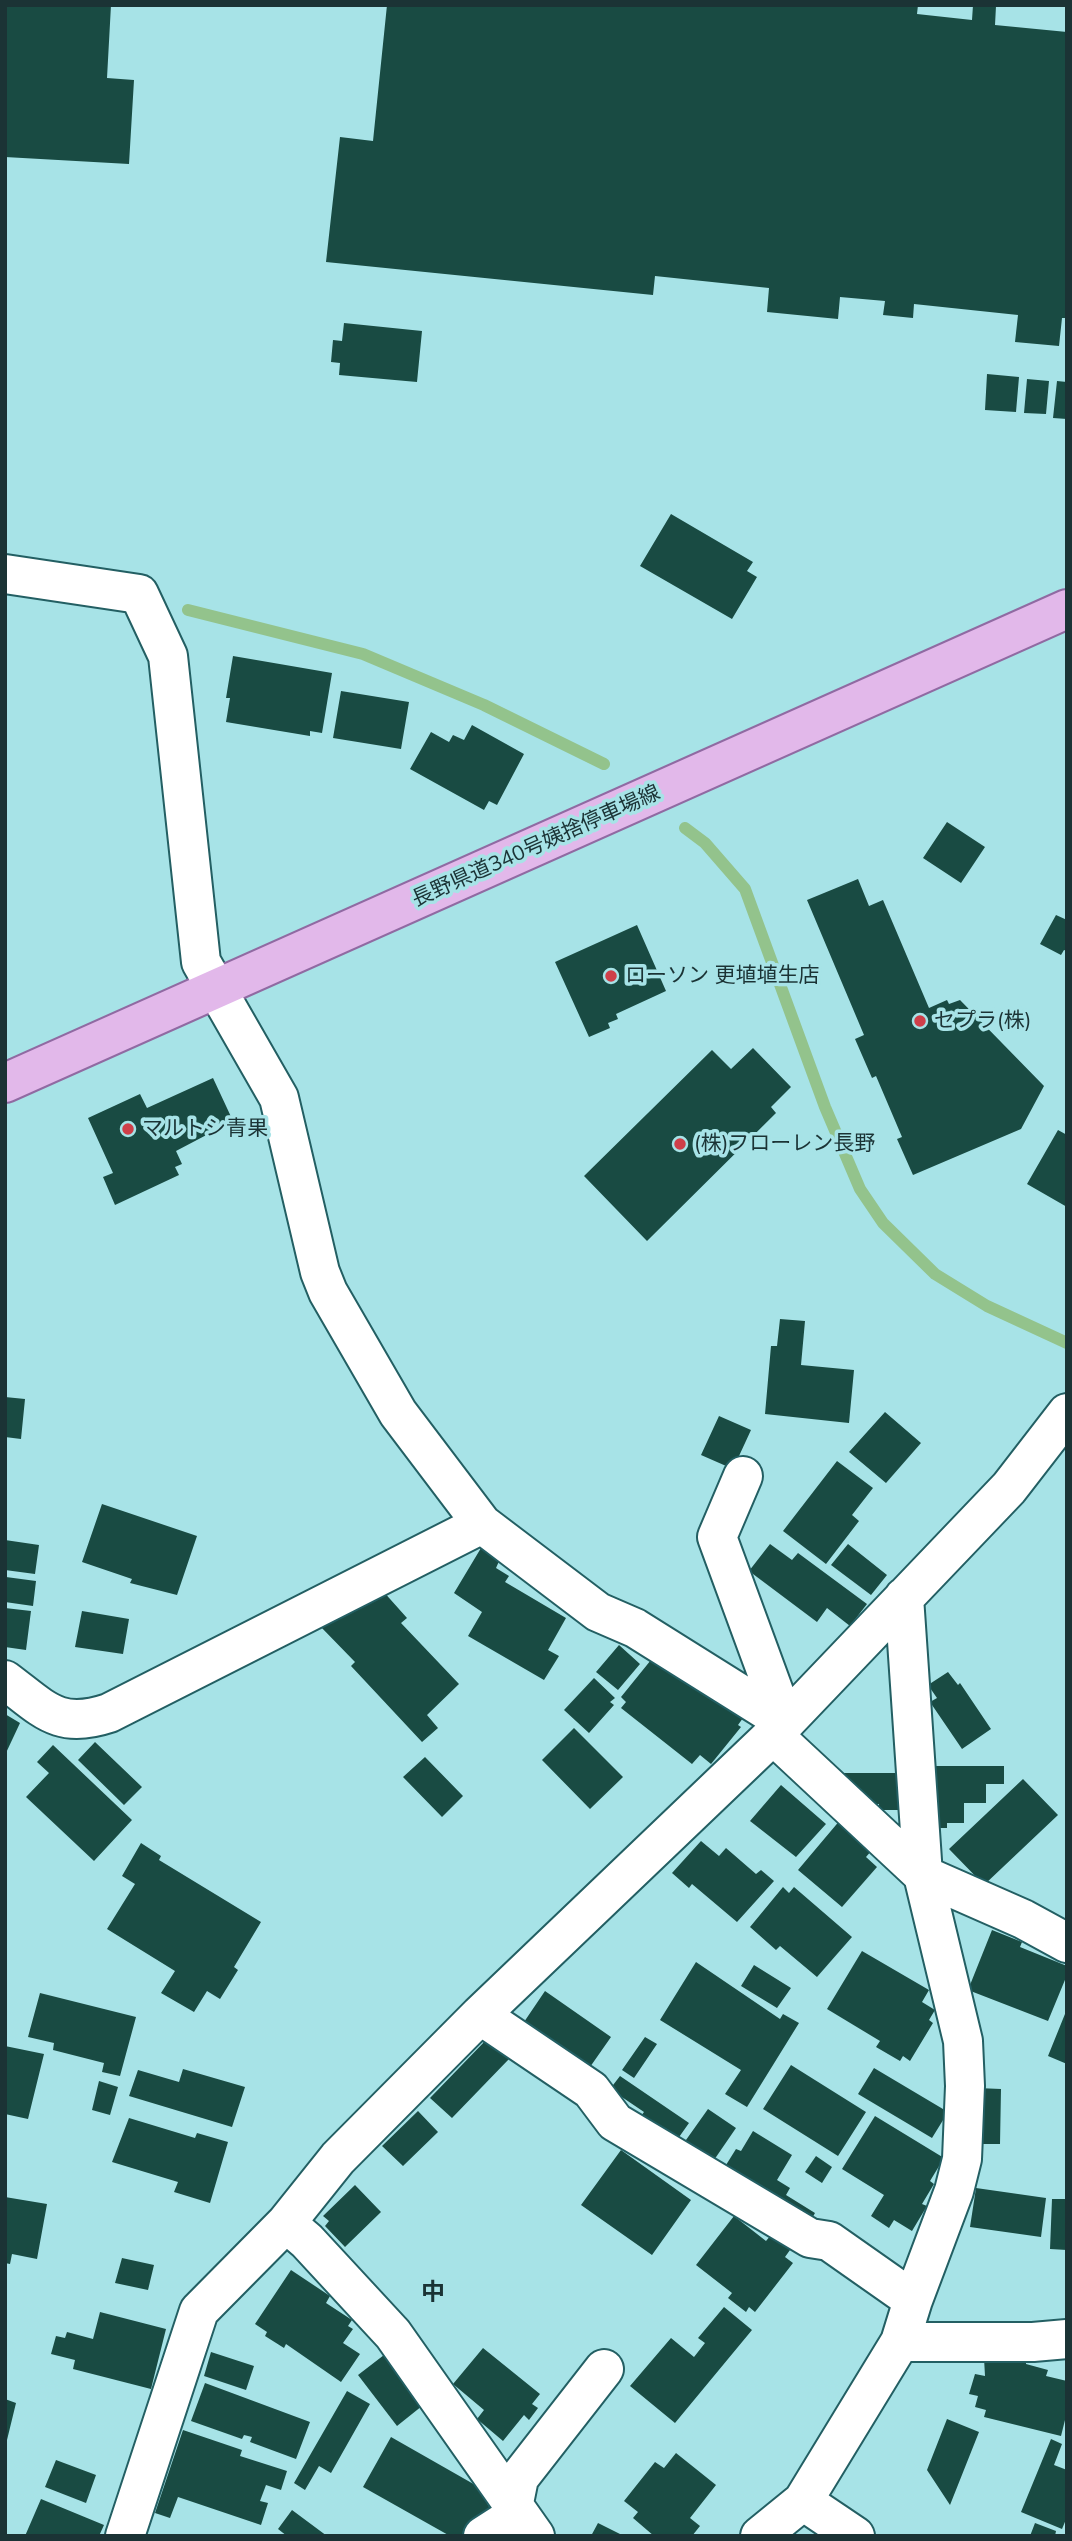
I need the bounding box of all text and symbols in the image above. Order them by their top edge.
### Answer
street label: 長野県道340号姨捨停車場線 [408,780,664,912]
place label: ローソン 更埴埴生店 [625,963,819,989]
marker: ローソン 更埴埴生店 [603,968,619,984]
place label: セプラ(株) [934,1008,1031,1034]
marker: セプラ(株) [912,1013,928,1029]
place label: マルトシ青果 [142,1116,268,1142]
marker: マルトシ青果 [120,1121,136,1137]
place label: (株)フローレン長野 [694,1131,875,1157]
marker: (株)フローレン長野 [672,1136,688,1152]
district label: 中 [421,2279,445,2307]

